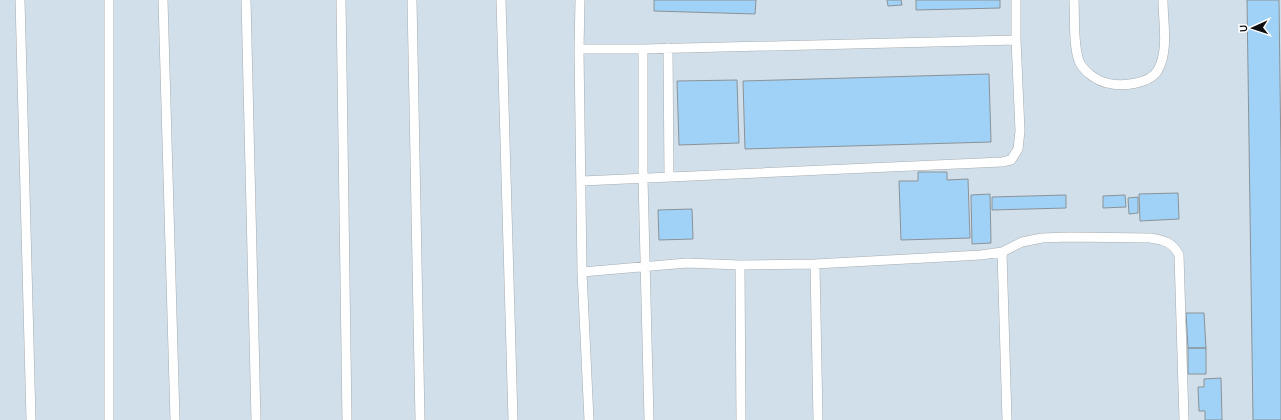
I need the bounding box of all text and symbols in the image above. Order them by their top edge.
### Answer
north arrow [1233,8,1273,48]
text: U [1237,24,1250,33]

